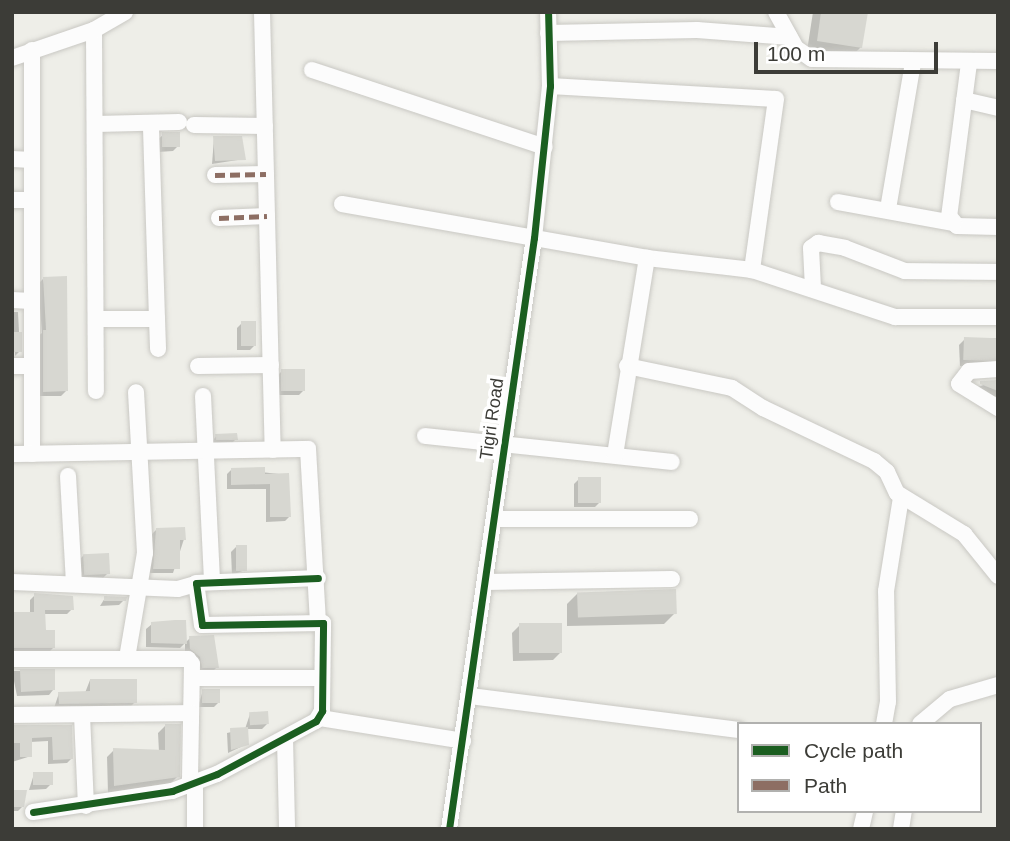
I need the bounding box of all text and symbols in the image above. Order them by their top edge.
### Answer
scale bar [758,28,942,72]
text: 100 m [767,42,825,65]
street label: Tigri Road [476,377,508,461]
legend [737,722,982,813]
text: Cycle path [804,739,903,762]
text: Path [804,774,847,797]

